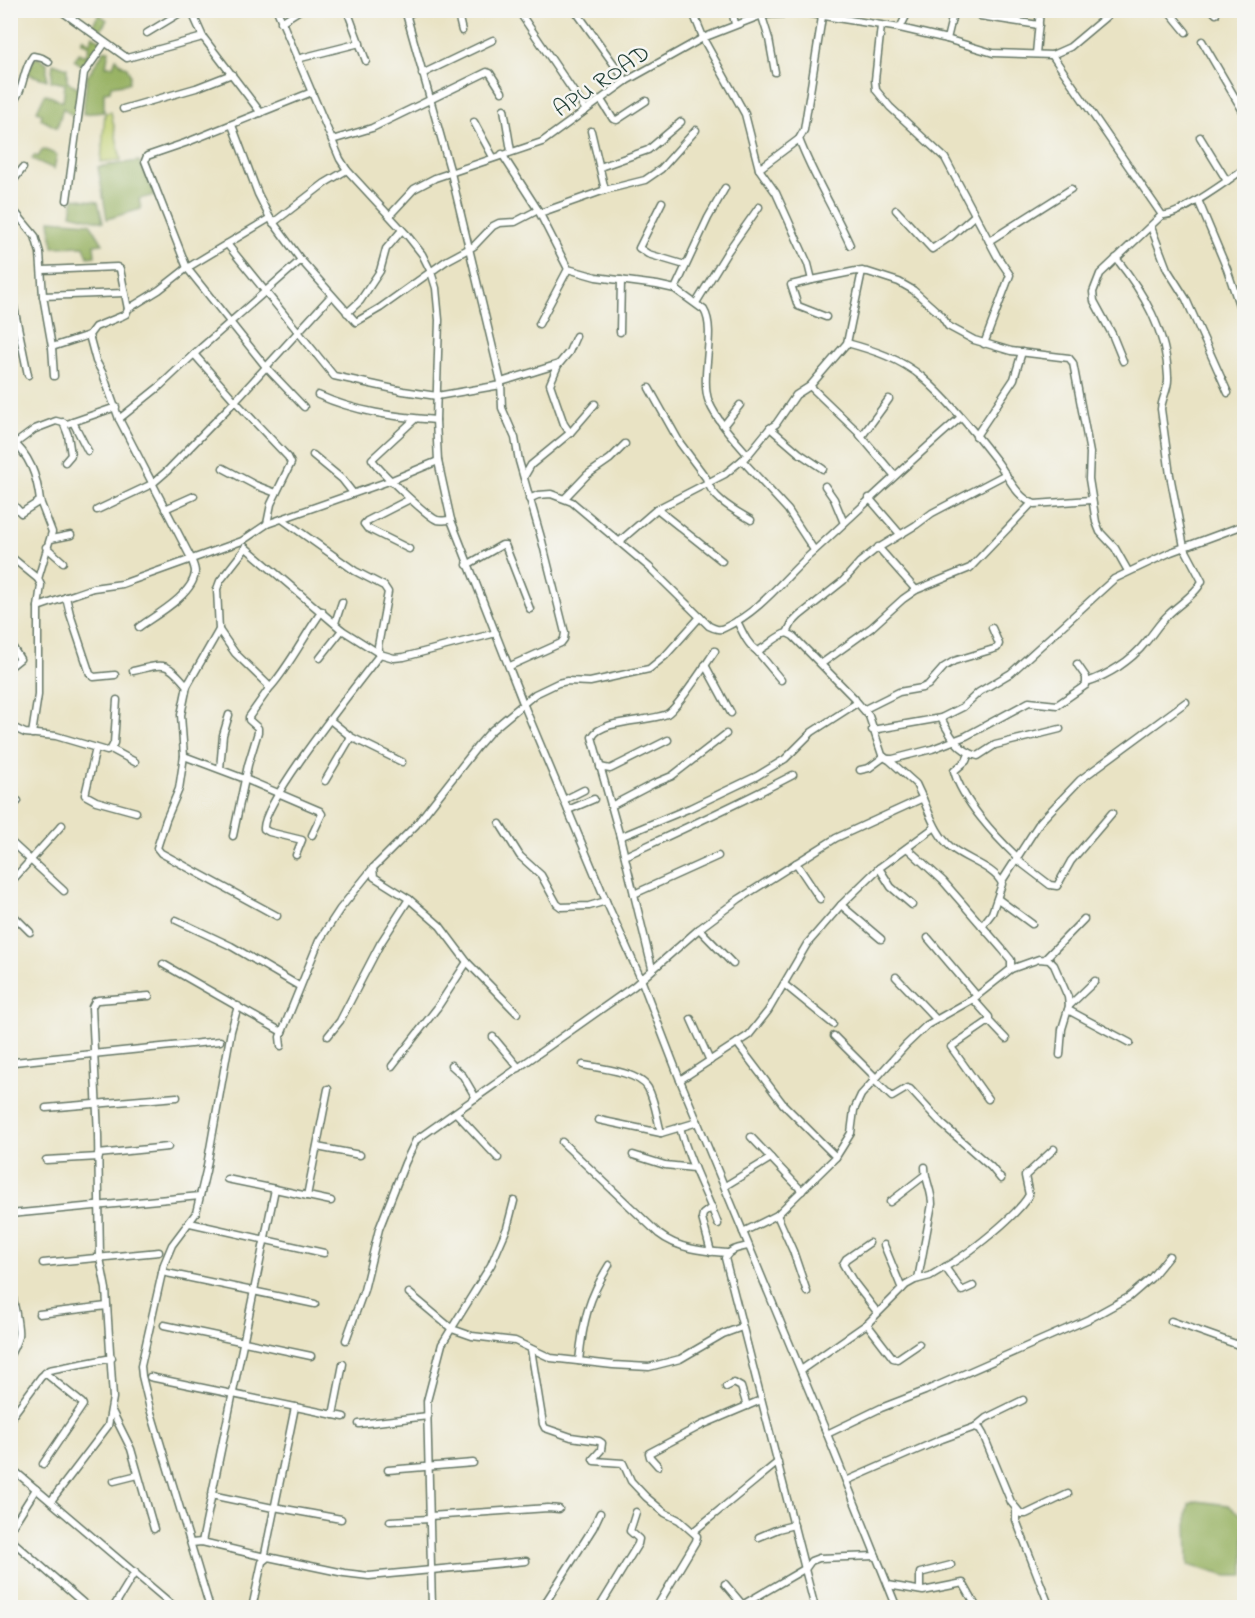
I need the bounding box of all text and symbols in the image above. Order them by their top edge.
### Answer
street label: APU ROAD [547,37,658,127]

